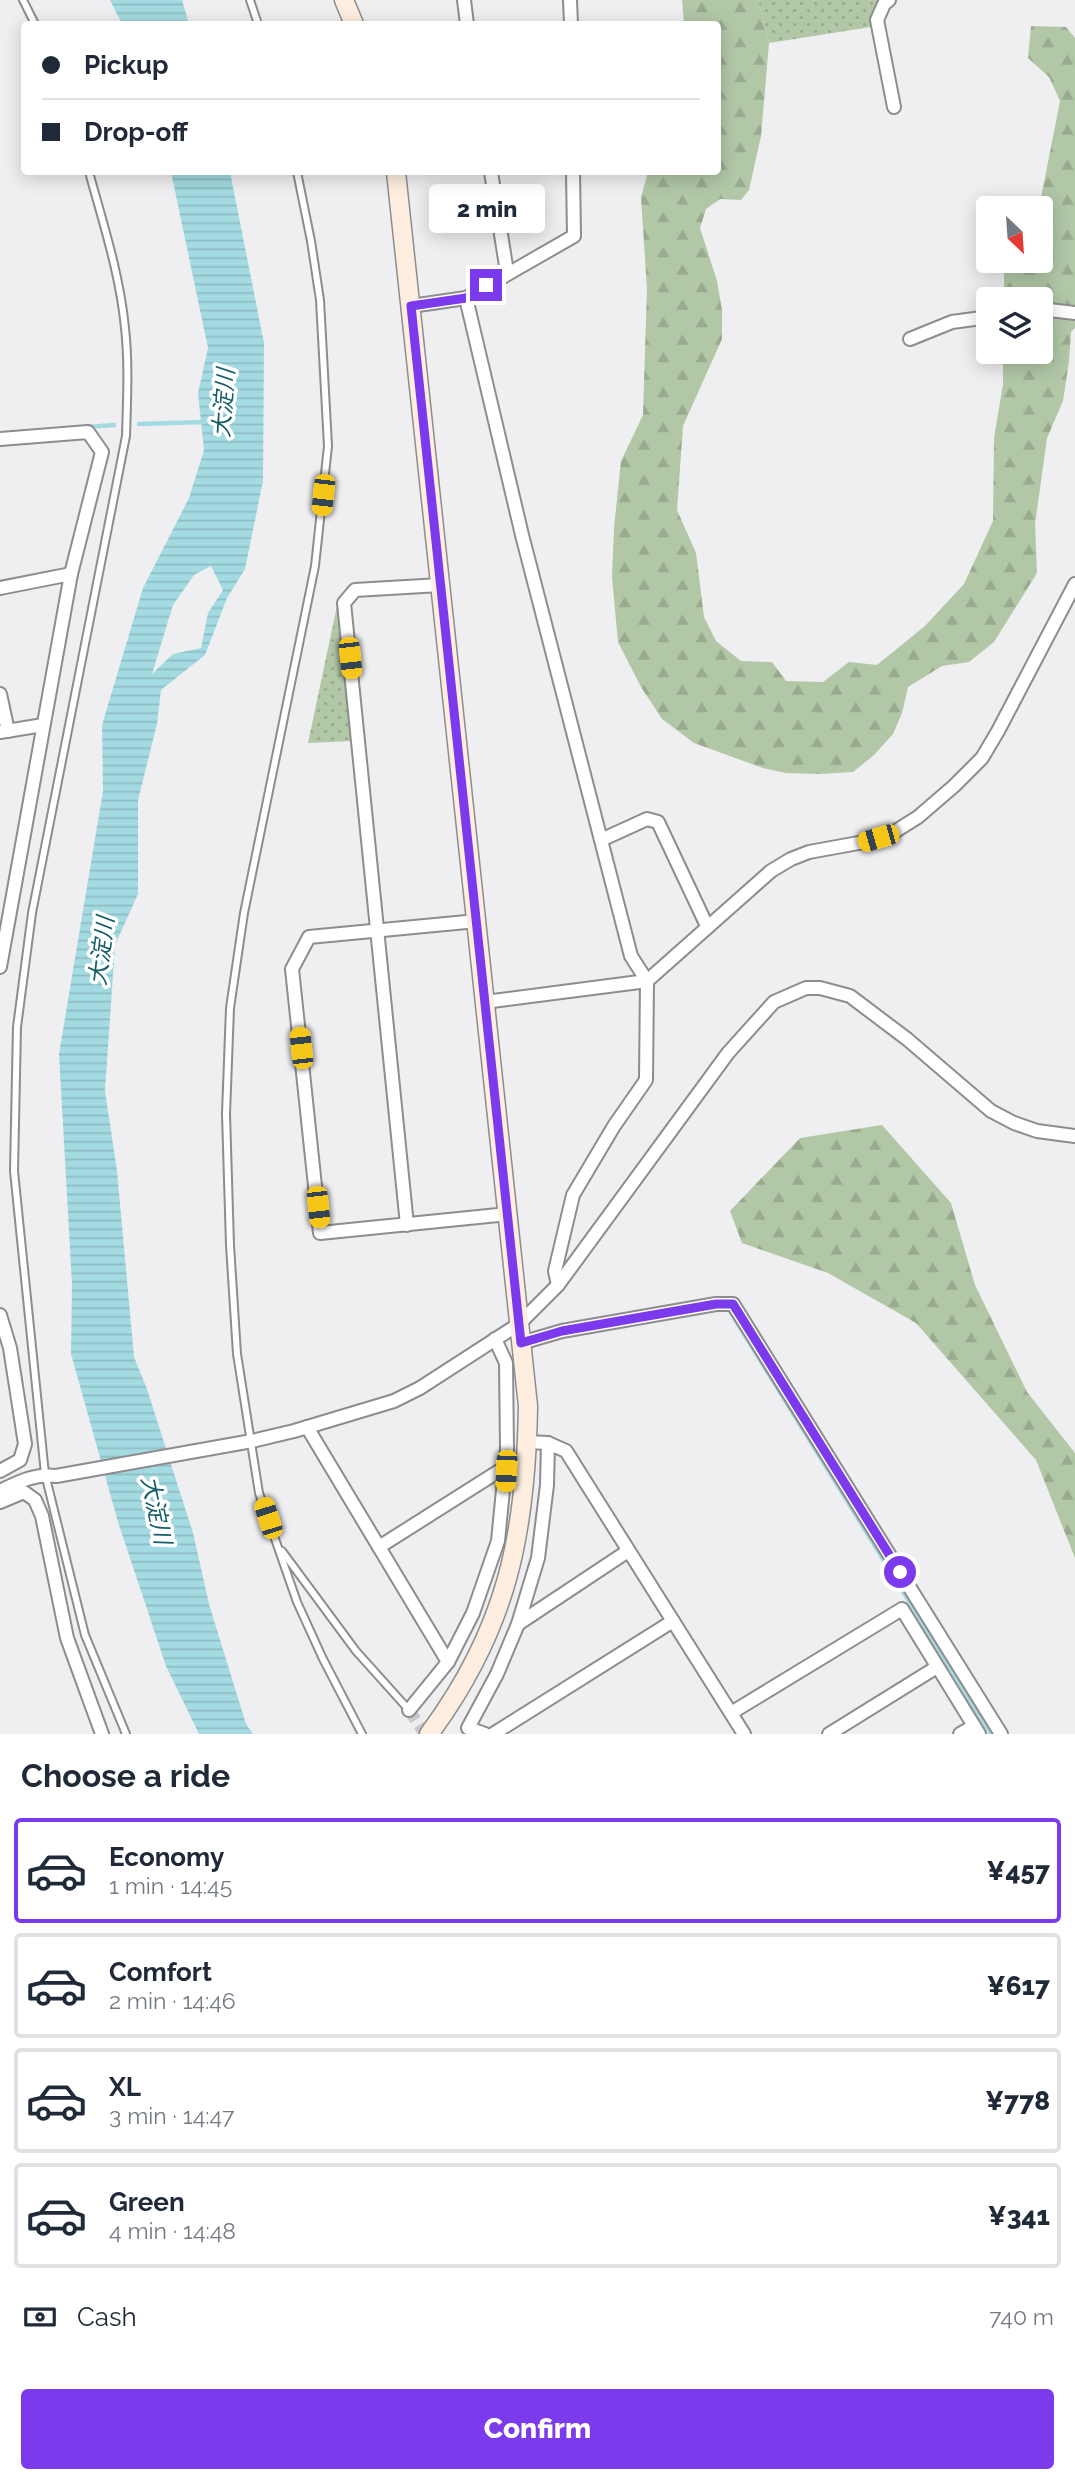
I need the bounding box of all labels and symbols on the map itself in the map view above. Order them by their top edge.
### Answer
callout: 2 min [428,184,544,232]
north arrow [976,196,1054,273]
route end [470,269,502,301]
water label: 大淀川 [207,365,239,438]
car [311,473,336,517]
car [338,636,363,680]
car [855,822,902,854]
water label: 大淀川 [83,912,119,987]
car [289,1026,314,1070]
car [306,1185,331,1229]
car [495,1449,518,1493]
water label: 大淀川 [137,1473,178,1549]
car [252,1495,285,1541]
route start [884,1556,916,1588]

